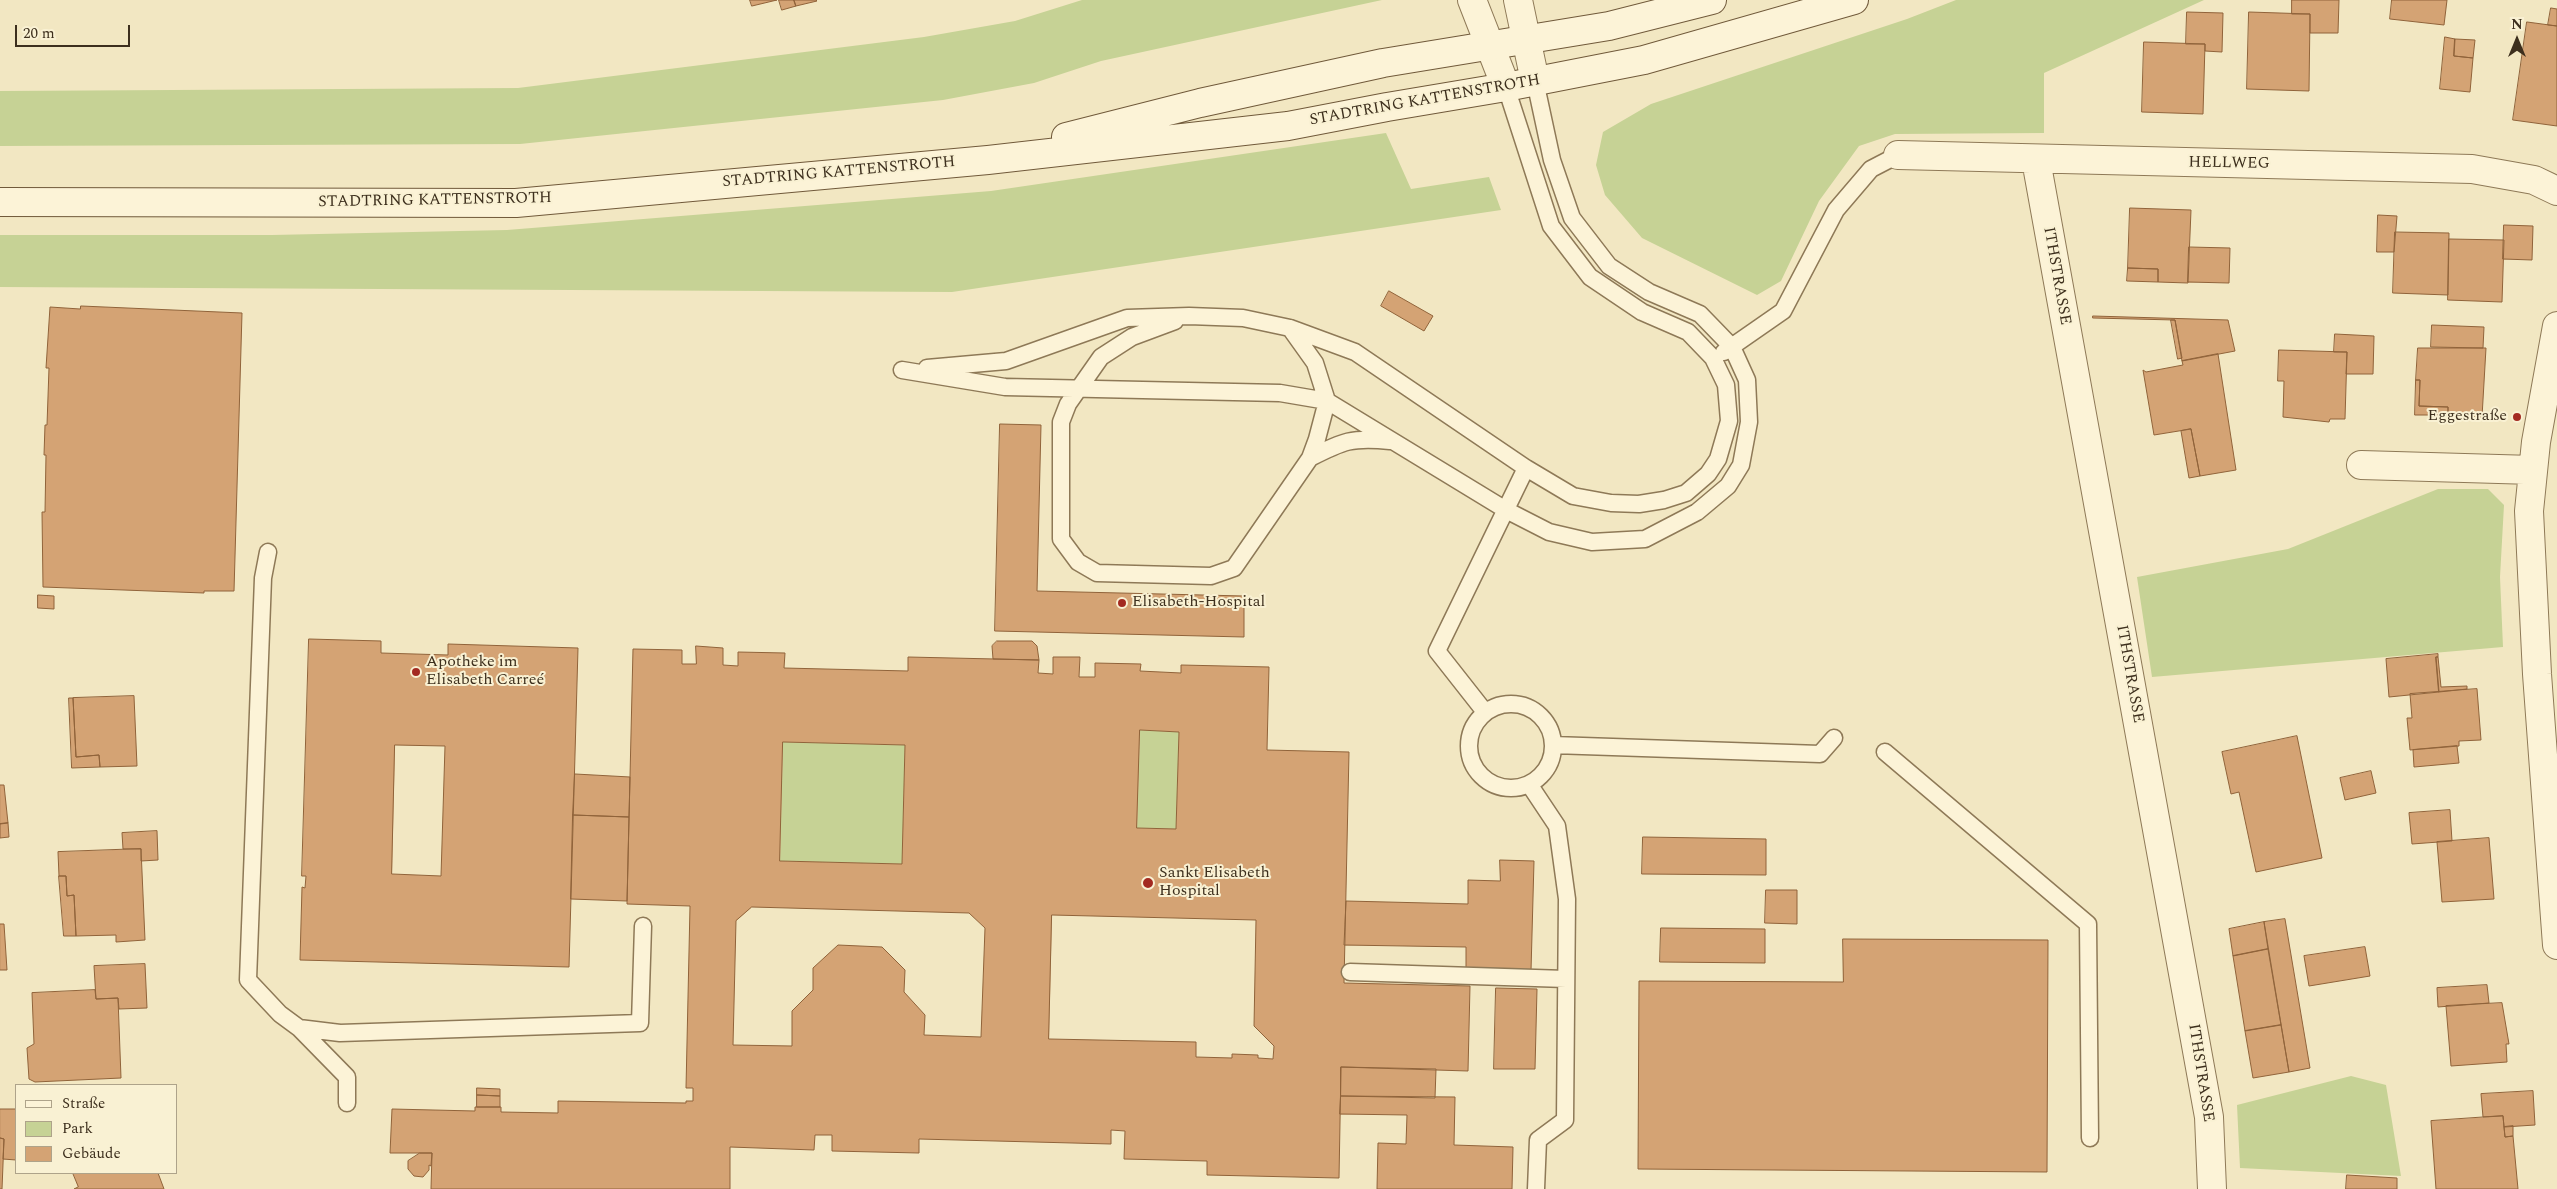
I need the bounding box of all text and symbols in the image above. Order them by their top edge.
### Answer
text: N [2511,14,2523,35]
scale bar [18,15,132,47]
north arrow [2492,15,2542,65]
text: 20 m [23,22,55,45]
street label: STADTRING KATTENSTROTH [1308,71,1542,131]
street label: STADTRING KATTENSTROTH [722,153,956,193]
street label: HELLWEG [2188,154,2270,174]
street label: STADTRING KATTENSTROTH [318,189,552,213]
street label: ITHSTRASSE [2038,225,2074,327]
place label: Eggestraße [2428,407,2507,427]
marker: Eggestraße [2511,411,2523,423]
place label: Elisabeth-Hospital [1132,593,1265,613]
marker: Elisabeth-Hospital [1116,597,1128,609]
street label: ITHSTRASSE [2111,623,2147,725]
place label: Apotheke im Elisabeth Carreé [426,653,544,691]
marker: Apotheke im Elisabeth Carreé [410,666,422,678]
place label: Sankt Elisabeth Hospital [1159,864,1270,902]
marker: Sankt Elisabeth Hospital [1141,876,1155,890]
street label: ITHSTRASSE [2183,1022,2217,1124]
legend [15,1084,178,1174]
text: Straße [62,1092,105,1115]
text: Park [62,1117,93,1140]
text: Gebäude [62,1142,121,1165]

